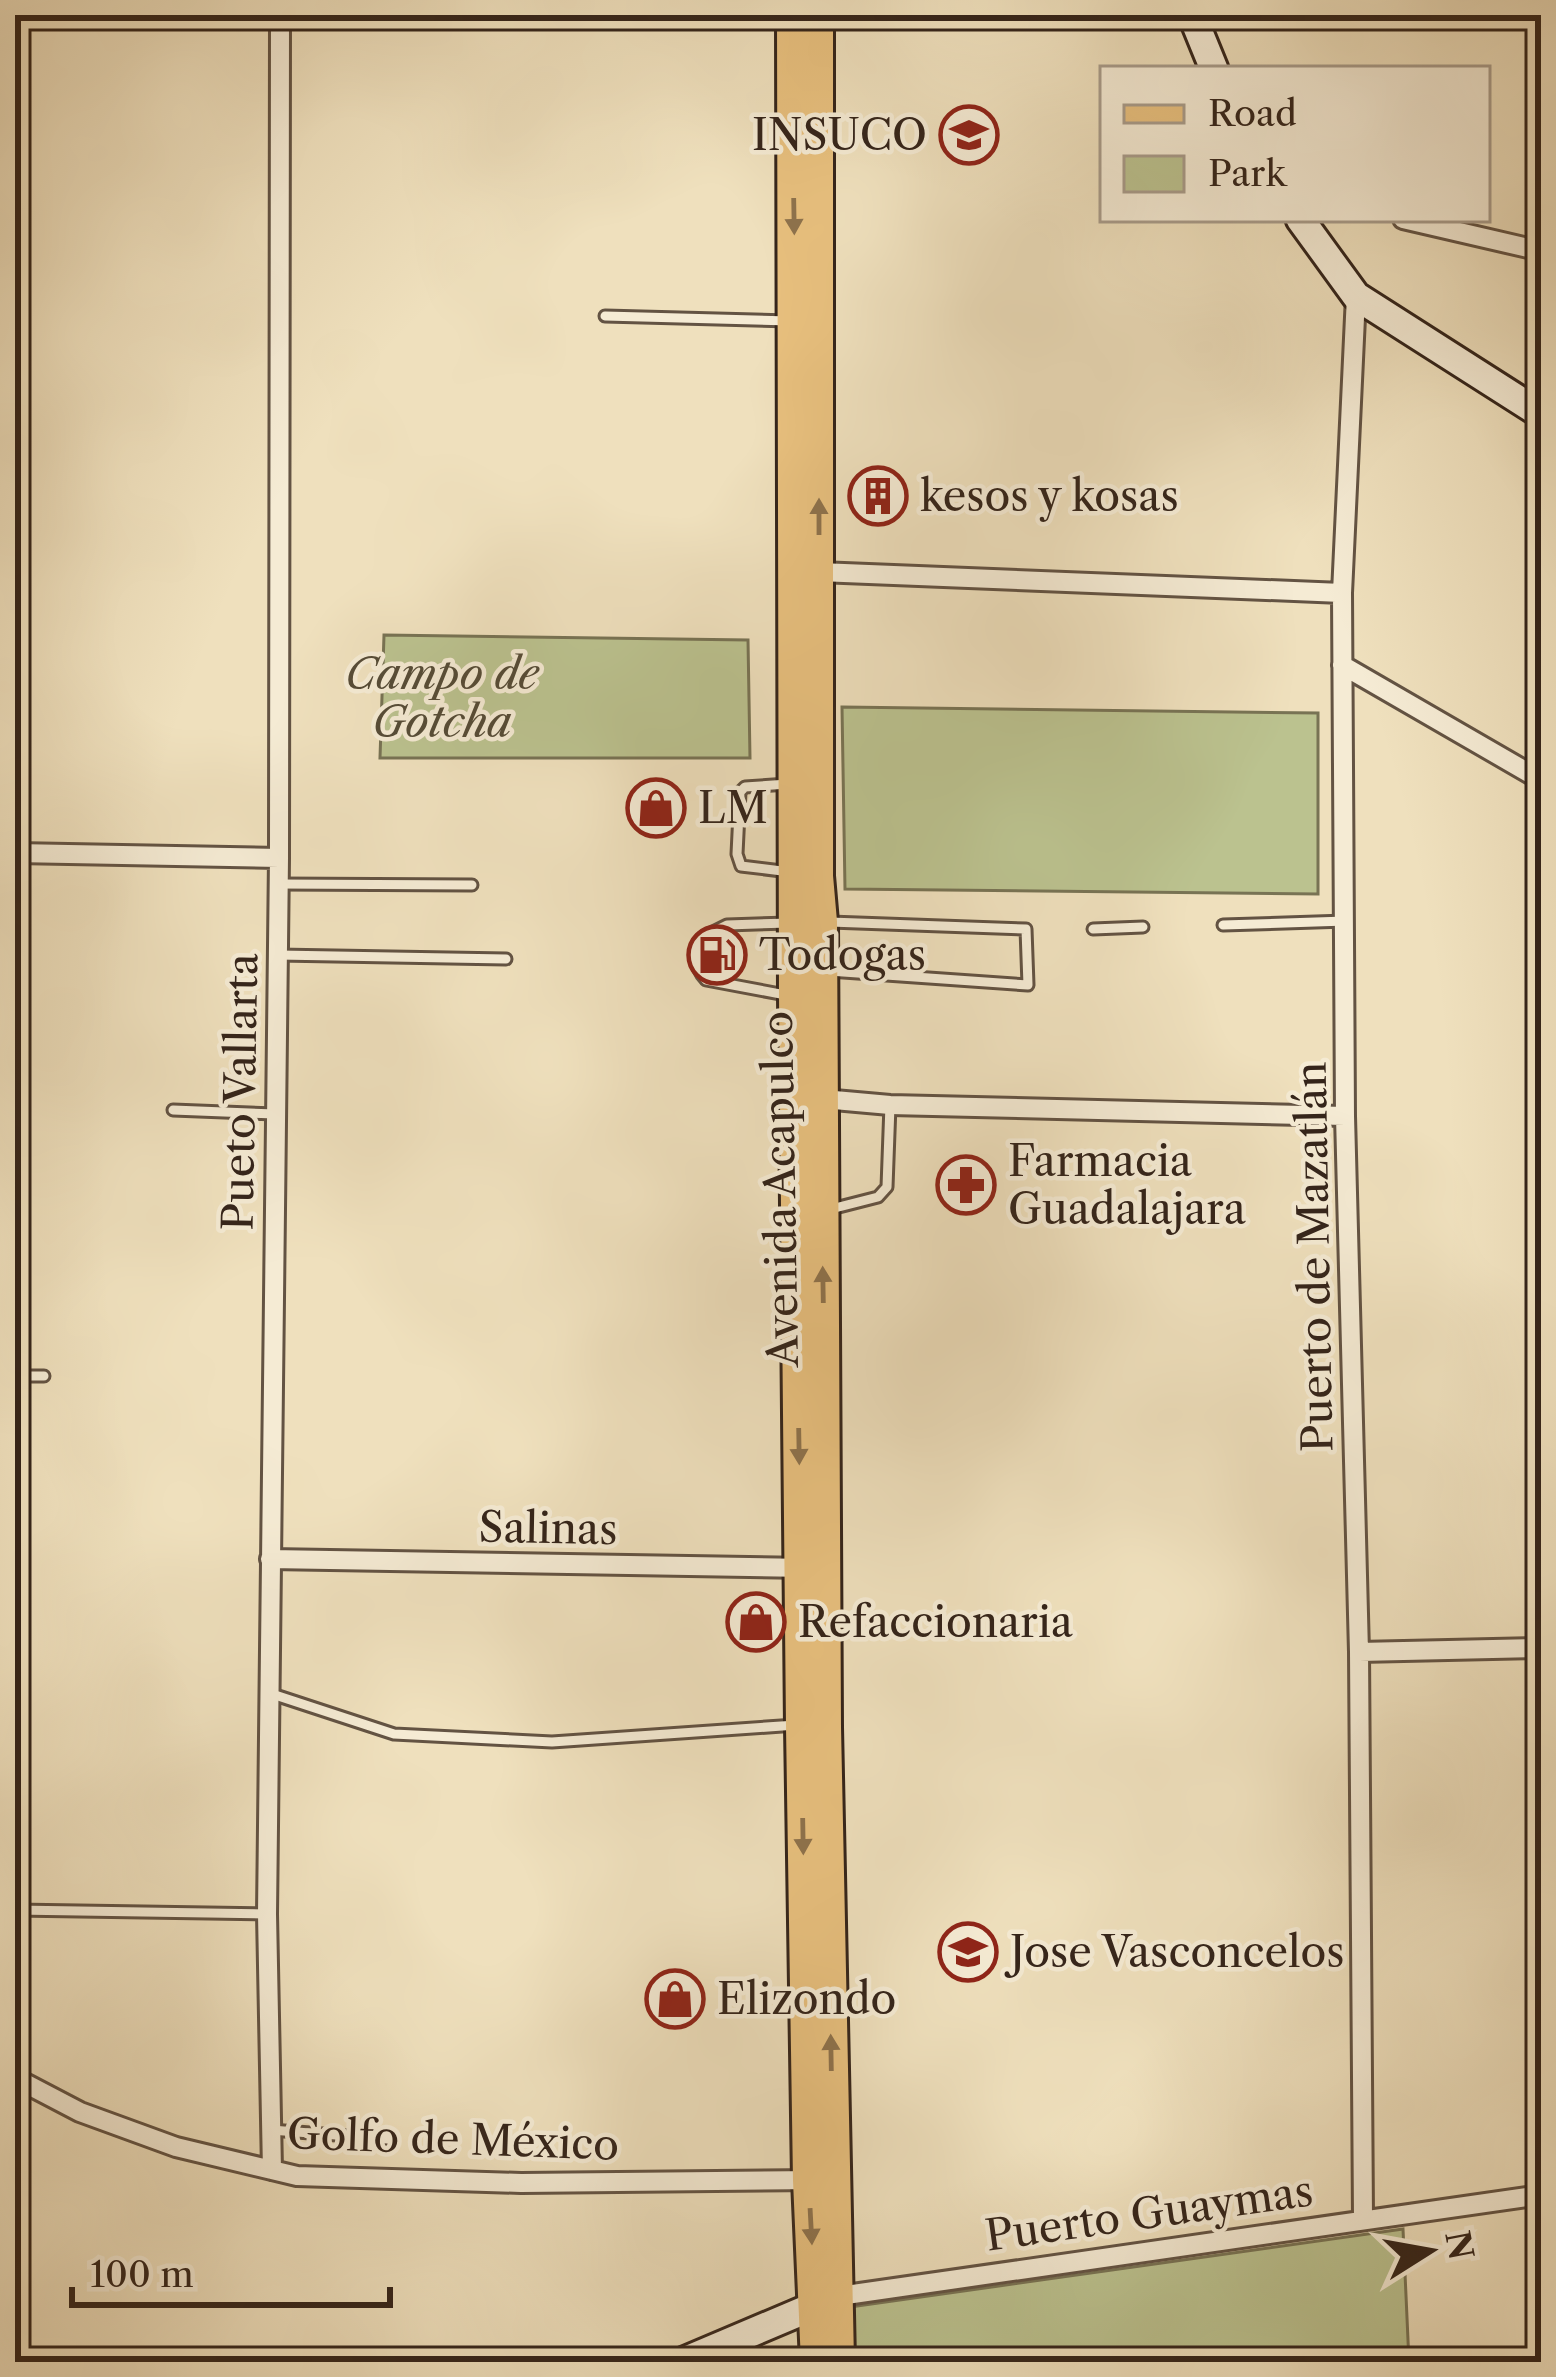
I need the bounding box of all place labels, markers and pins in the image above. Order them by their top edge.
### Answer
school or university icon: INSUCO [938,104,1000,166]
place label: INSUCO [752,109,927,161]
building icon: kesos y kosas [847,465,909,527]
place label: kesos y kosas [920,470,1179,522]
shop icon: LM [625,777,687,839]
place label: LM [698,782,768,834]
fuel station icon: Todogas [686,924,748,986]
place label: Todogas [759,929,926,981]
place label: Farmacia Guadalajara [1008,1135,1247,1235]
pharmacy icon: Farmacia Guadalajara [935,1154,997,1216]
shop icon: Refaccionaria [725,1591,787,1653]
place label: Refaccionaria [798,1596,1074,1648]
school or university icon: Jose Vasconcelos [937,1921,999,1983]
place label: Jose Vasconcelos [1004,1926,1345,1978]
shop icon: Elizondo [644,1968,706,2030]
place label: Elizondo [717,1973,896,2025]

